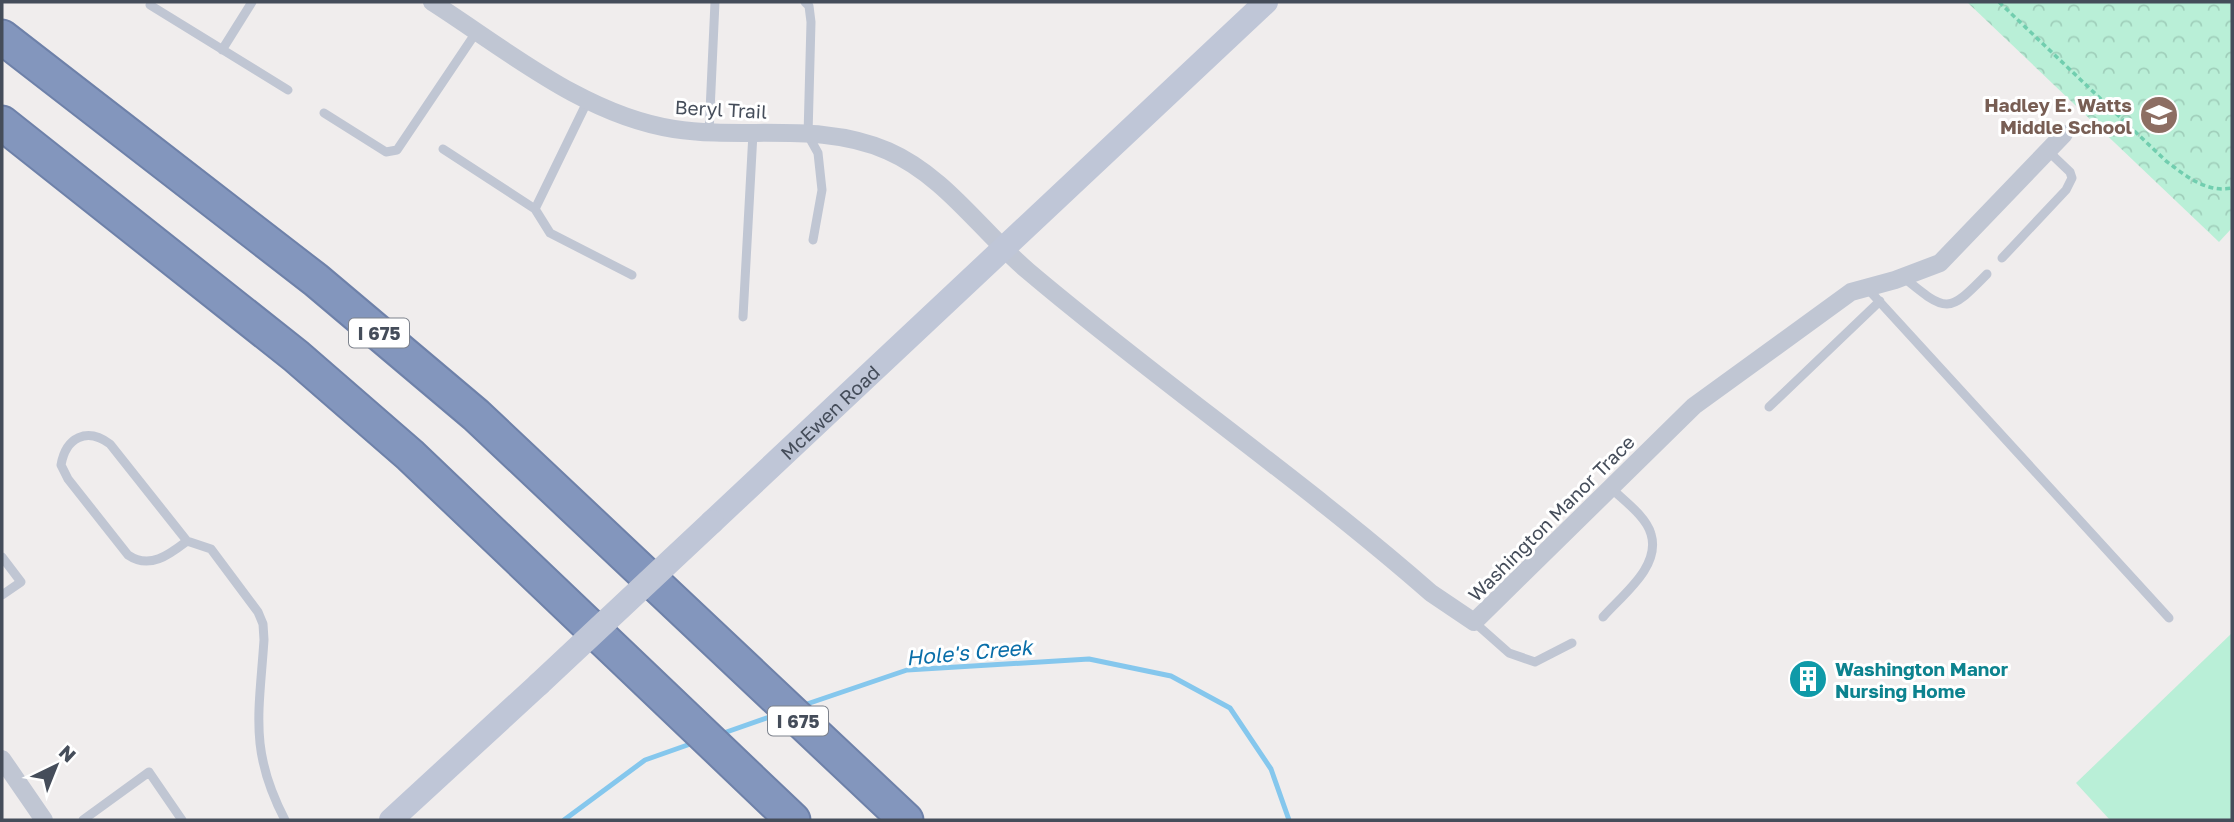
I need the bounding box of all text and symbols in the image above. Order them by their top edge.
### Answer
place label: Hadley E. Watts Middle School [1984,93,2132,138]
school or university icon: Hadley E. Watts Middle School [2138,94,2180,136]
street label: Beryl Trail [674,95,768,123]
road number: I 675 [349,318,409,348]
street label: McEwen Road [775,360,884,464]
street label: Washington Manor Trace [1463,430,1639,606]
water label: Hole's Creek [905,633,1035,670]
place label: Washington Manor Nursing Home [1835,657,2009,702]
building icon: Washington Manor Nursing Home [1787,658,1829,700]
road number: I 675 [768,706,828,736]
north arrow [21,731,91,801]
text: N [55,740,81,767]

